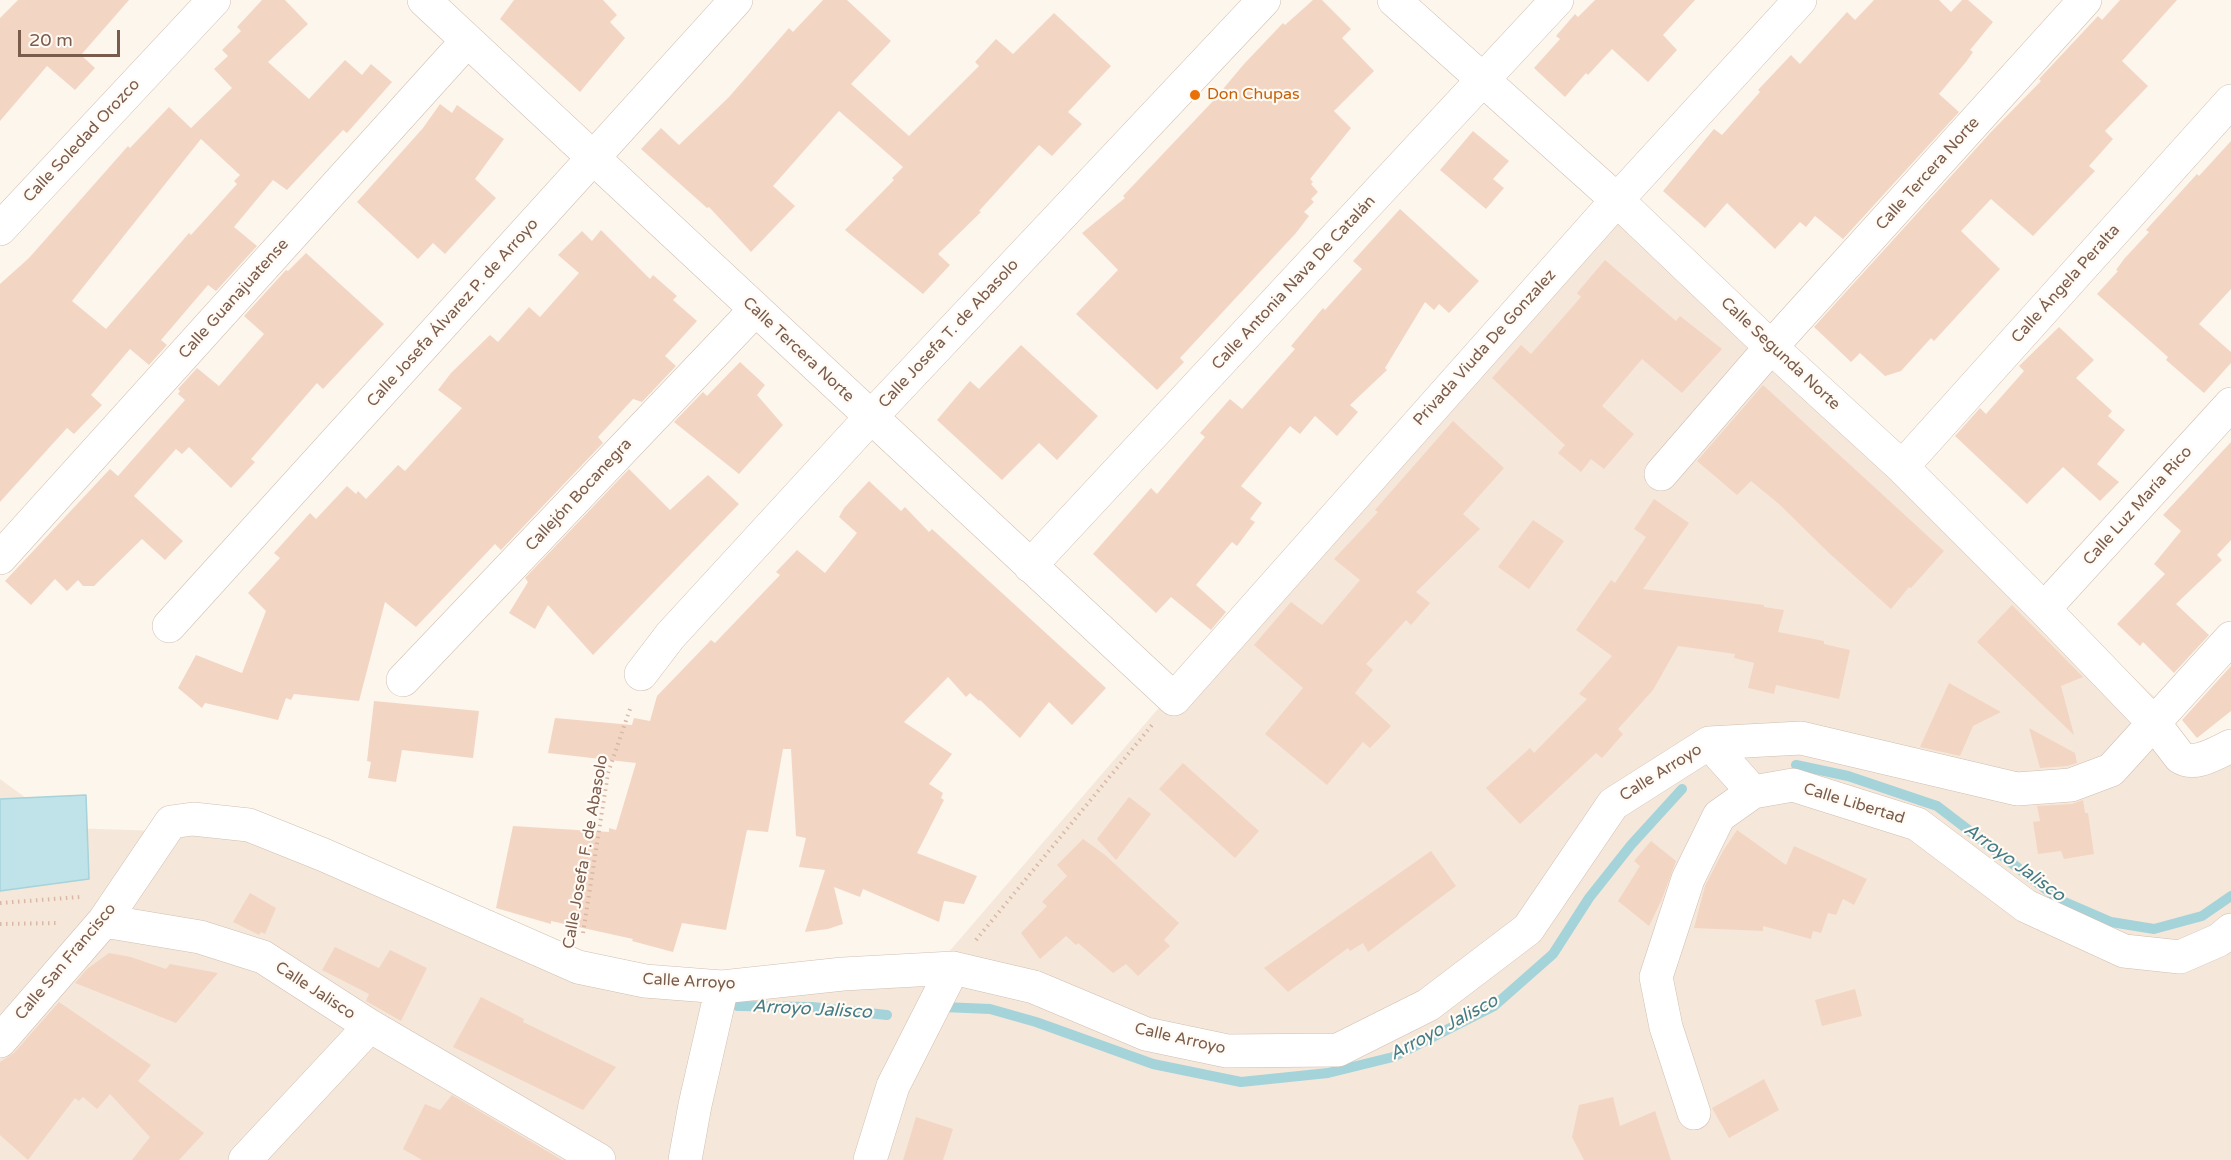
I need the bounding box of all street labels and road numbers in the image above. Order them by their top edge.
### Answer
street label: Calle Soledad Orozco [20,75,144,207]
street label: Calle Tercera Norte [1872,114,1984,234]
street label: Calle Antonia Nava De Catalán [1208,192,1380,374]
street label: Calle Josefa Álvarez P. de Arroyo [363,215,543,411]
street label: Calle Ángela Peralta [2008,221,2124,347]
street label: Calle Guanajuatense [175,235,293,363]
street label: Calle Josefa T. de Abasolo [875,255,1023,413]
street label: Privada Viuda De Gonzalez [1410,266,1560,430]
street label: Calle Tercera Norte [738,293,858,407]
street label: Calle Segunda Norte [1716,294,1844,414]
street label: Callejón Bocanegra [522,435,636,555]
street label: Calle Luz María Rico [2079,442,2197,570]
street label: Calle Arroyo [1616,740,1706,806]
street label: Calle Josefa F. de Abasolo [559,754,613,950]
street label: Calle Libertad [1801,779,1907,829]
street label: Calle San Francisco [12,900,120,1024]
street label: Calle Jalisco [271,958,359,1024]
street label: Calle Arroyo [642,970,736,994]
street label: Calle Arroyo [1133,1019,1227,1059]

